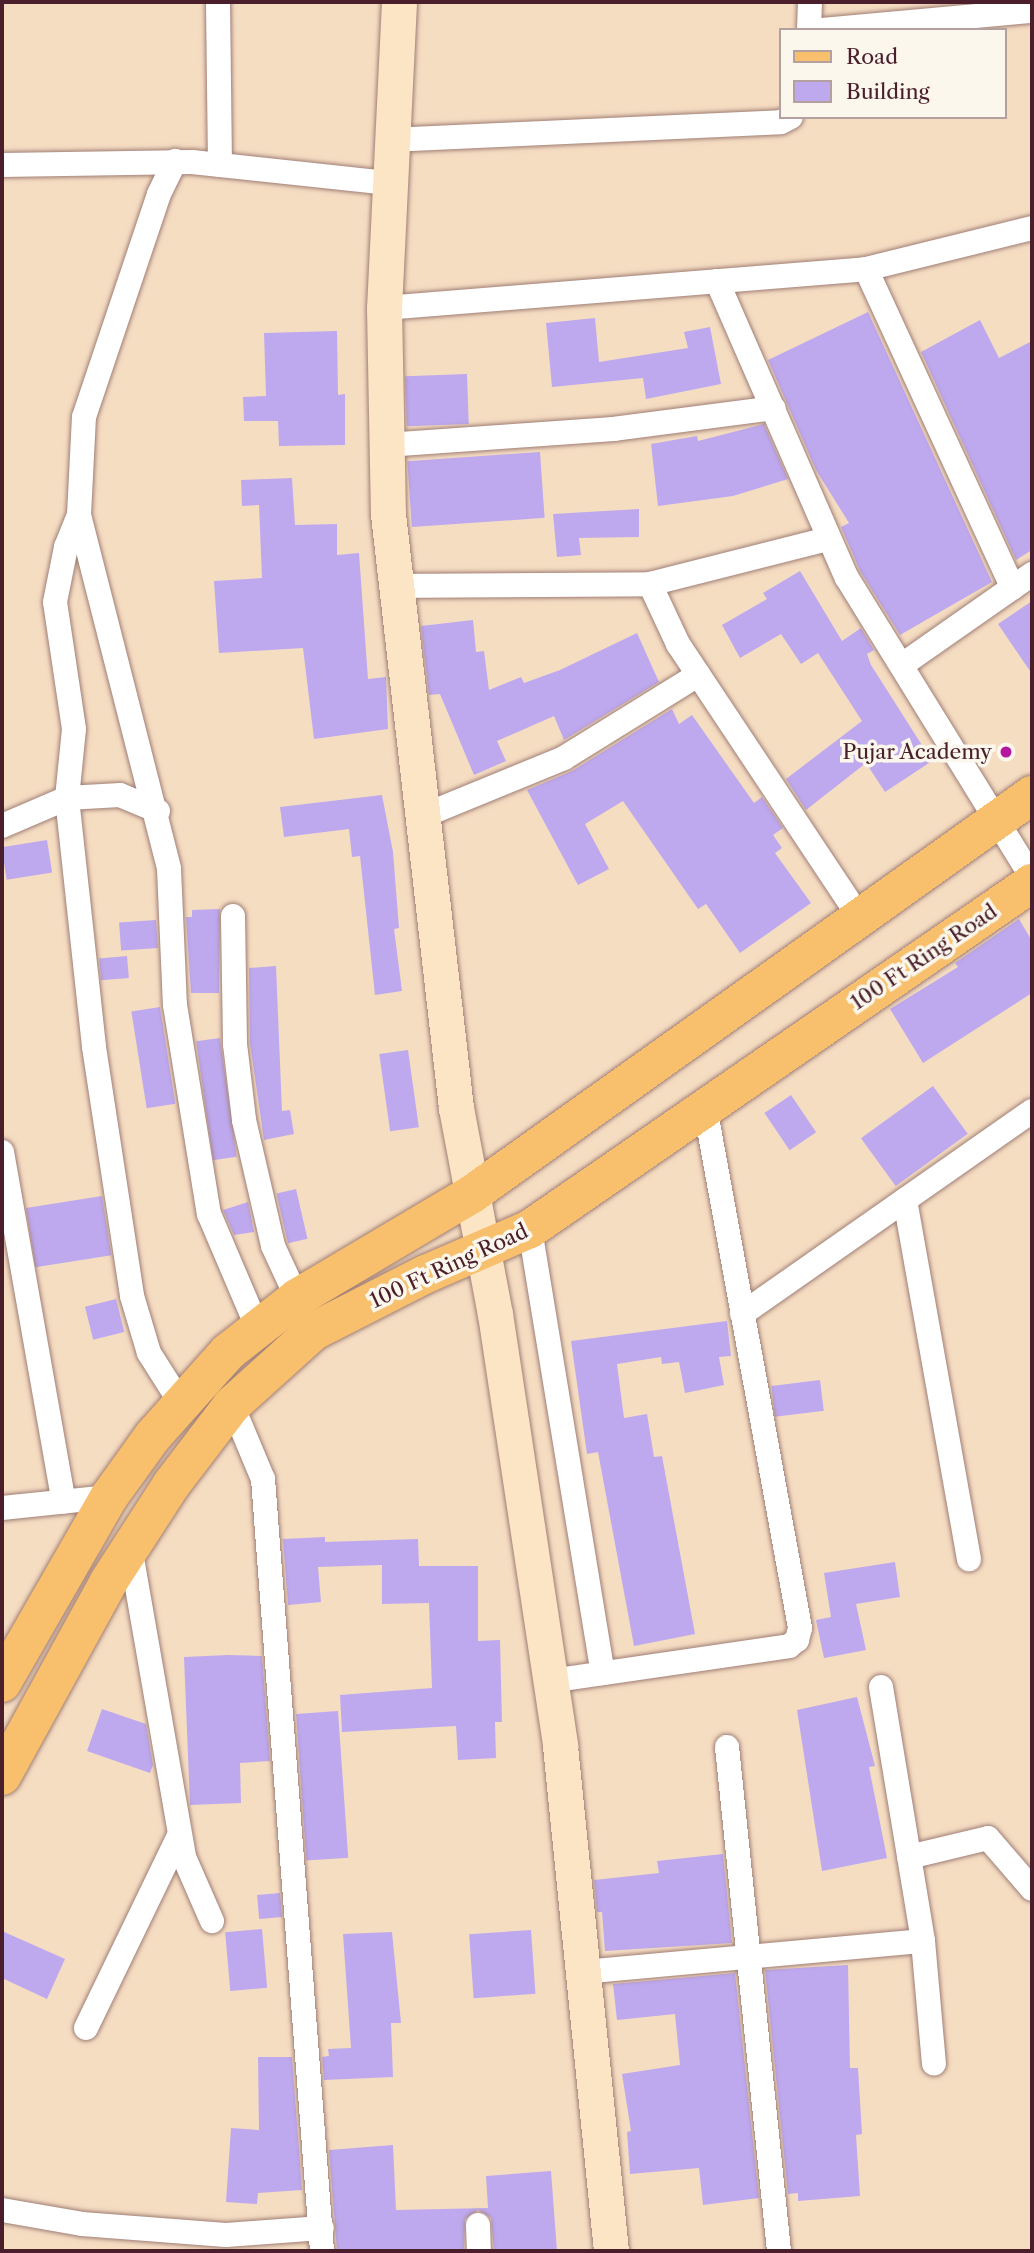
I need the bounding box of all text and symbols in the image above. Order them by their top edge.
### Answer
legend [778,28,1006,119]
text: Road [846,44,898,69]
text: Building [846,79,930,104]
place label: Pujar Academy [841,739,992,765]
marker: Pujar Academy [998,744,1014,760]
street label: 100 Ft Ring Road [846,899,1002,1015]
street label: 100 Ft Ring Road [366,1218,532,1314]

